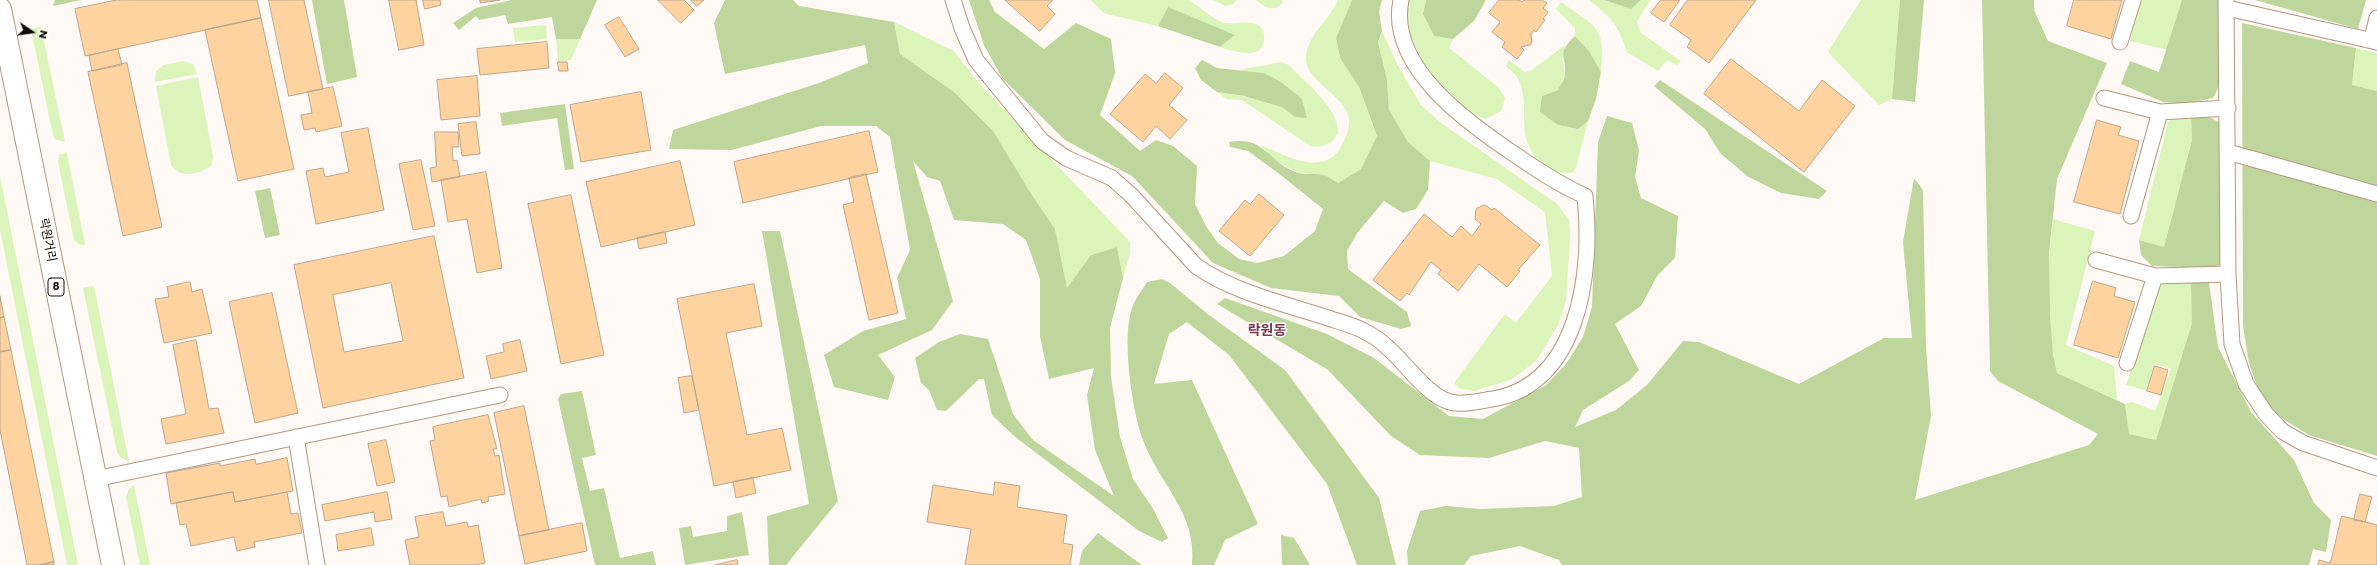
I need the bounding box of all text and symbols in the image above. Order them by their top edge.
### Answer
north arrow [12,12,52,52]
text: N [35,29,52,41]
street label: 락원거리 [36,217,58,263]
road number: 8 [48,278,64,296]
district label: 락원동 [1248,323,1286,339]

